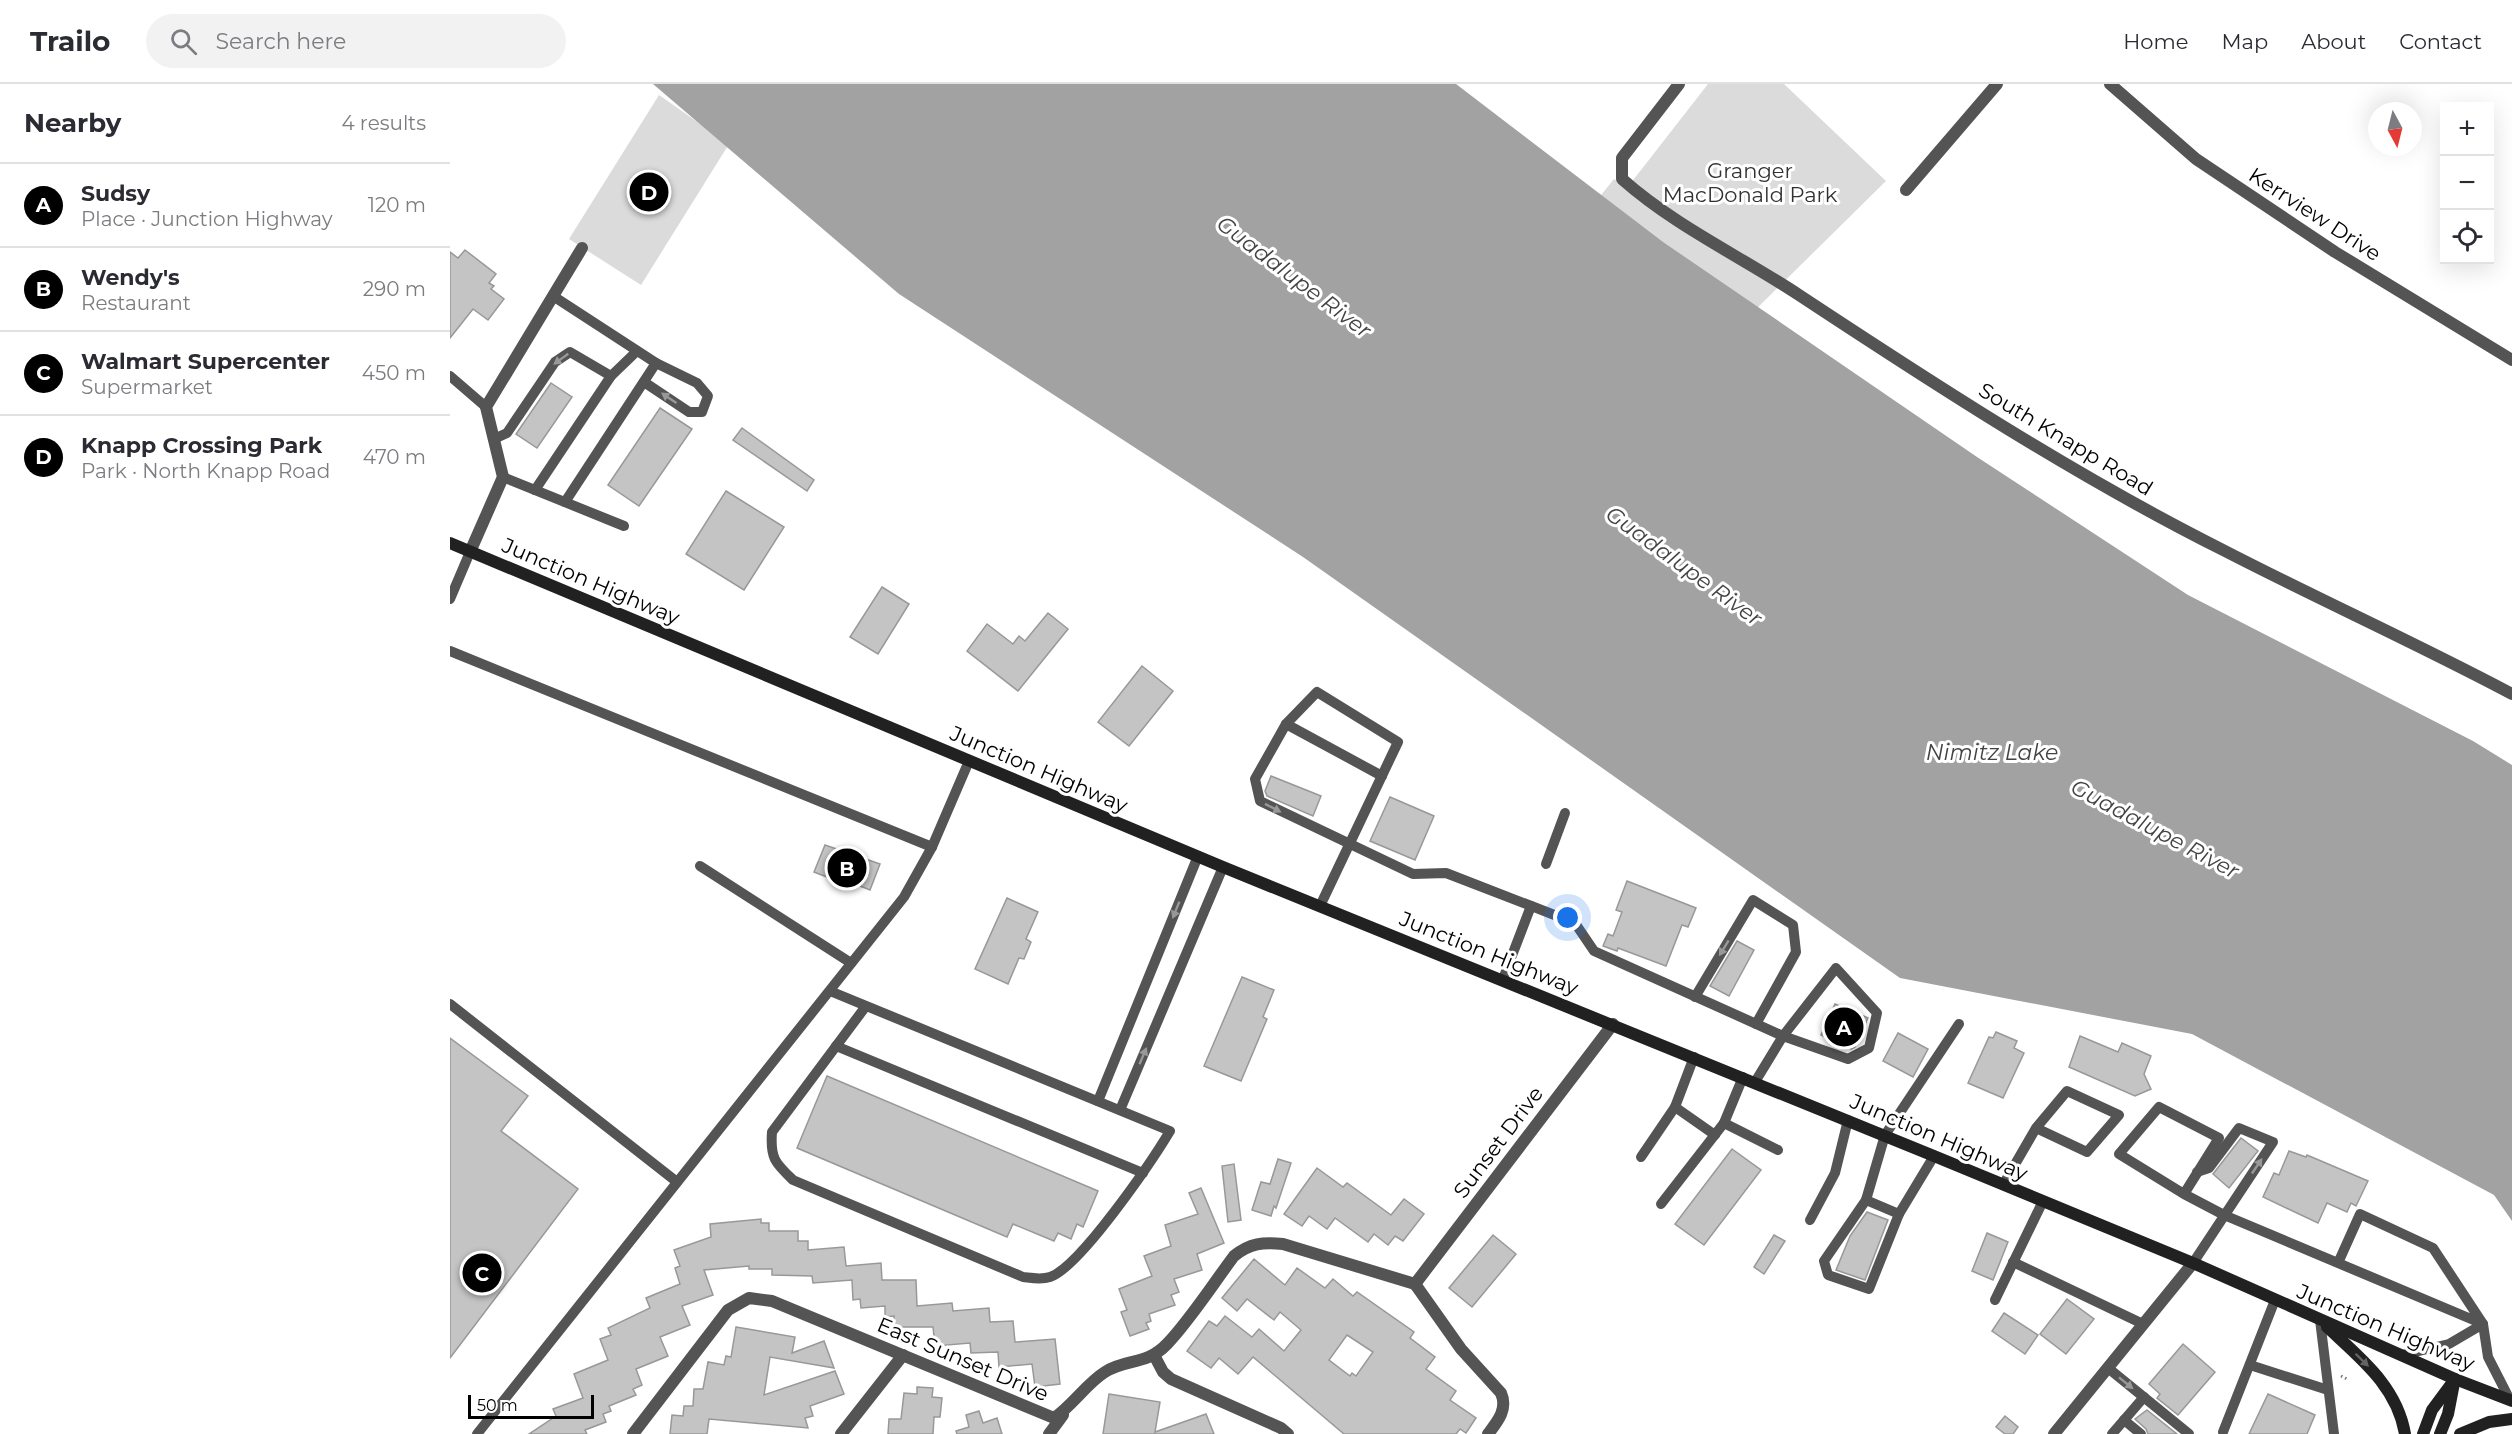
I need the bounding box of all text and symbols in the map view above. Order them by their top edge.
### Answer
search box [146,14,566,68]
text: Trailo [30,24,110,58]
icon: search [167,25,200,58]
text: Search here [215,28,346,55]
text: Home [2123,29,2188,54]
text: Map [2221,29,2268,54]
text: About [2301,29,2366,54]
text: Contact [2399,29,2482,54]
north arrow [2368,102,2422,156]
map controls [2440,102,2494,264]
button: + [2440,102,2494,156]
text: Nearby [24,107,121,139]
text: 4 results [341,111,426,135]
button: − [2440,156,2494,210]
park label: Granger MacDonald Park [1663,158,1838,207]
street label: Kerrview Drive [2244,162,2386,266]
pin: D [630,170,668,214]
text: Sudsy [81,180,150,207]
text: A [36,193,51,217]
text: 120 m [368,193,426,217]
text: Place · Junction Highway [81,207,333,231]
water label: Guadalupe River [1211,210,1378,345]
button: locate [2440,210,2494,264]
text: Wendy's [81,264,180,291]
text: B [36,277,51,301]
text: 290 m [363,277,426,301]
text: Restaurant [81,291,191,315]
text: Walmart Supercenter [81,348,330,375]
one-way arrow [553,353,569,365]
text: C [36,361,51,385]
text: 450 m [362,361,426,385]
text: Supermarket [81,375,213,399]
street label: South Knapp Road [1974,377,2158,501]
one-way arrow [661,392,677,404]
text: Knapp Crossing Park [81,432,322,459]
text: D [35,445,52,469]
text: 470 m [363,445,426,469]
text: Park · North Knapp Road [81,459,330,483]
water label: Guadalupe River [1601,500,1768,632]
street label: Junction Highway [498,532,684,630]
street label: Junction Highway [946,720,1132,818]
water label: Nimitz Lake [1926,739,2058,766]
water label: Guadalupe River [2066,773,2245,885]
one-way arrow [1264,803,1281,812]
pin: B [828,846,866,890]
one-way arrow [1171,902,1181,920]
your location [1553,903,1582,932]
street label: Junction Highway [1395,905,1582,1000]
one-way arrow [1719,940,1729,957]
pin: A [1824,1004,1864,1050]
one-way arrow [1139,1047,1148,1065]
street label: Sunset Drive [1448,1081,1548,1203]
street label: Junction Highway [1846,1088,2032,1186]
one-way arrow [2251,1159,2263,1175]
pin: C [462,1250,501,1296]
street label: Junction Highway [2293,1278,2479,1376]
street label: East Sunset Drive [874,1312,1052,1406]
one-way arrow [2354,1353,2369,1367]
one-way arrow [2118,1376,2134,1389]
scale bar [468,1392,594,1420]
text: 50 m [477,1396,518,1415]

